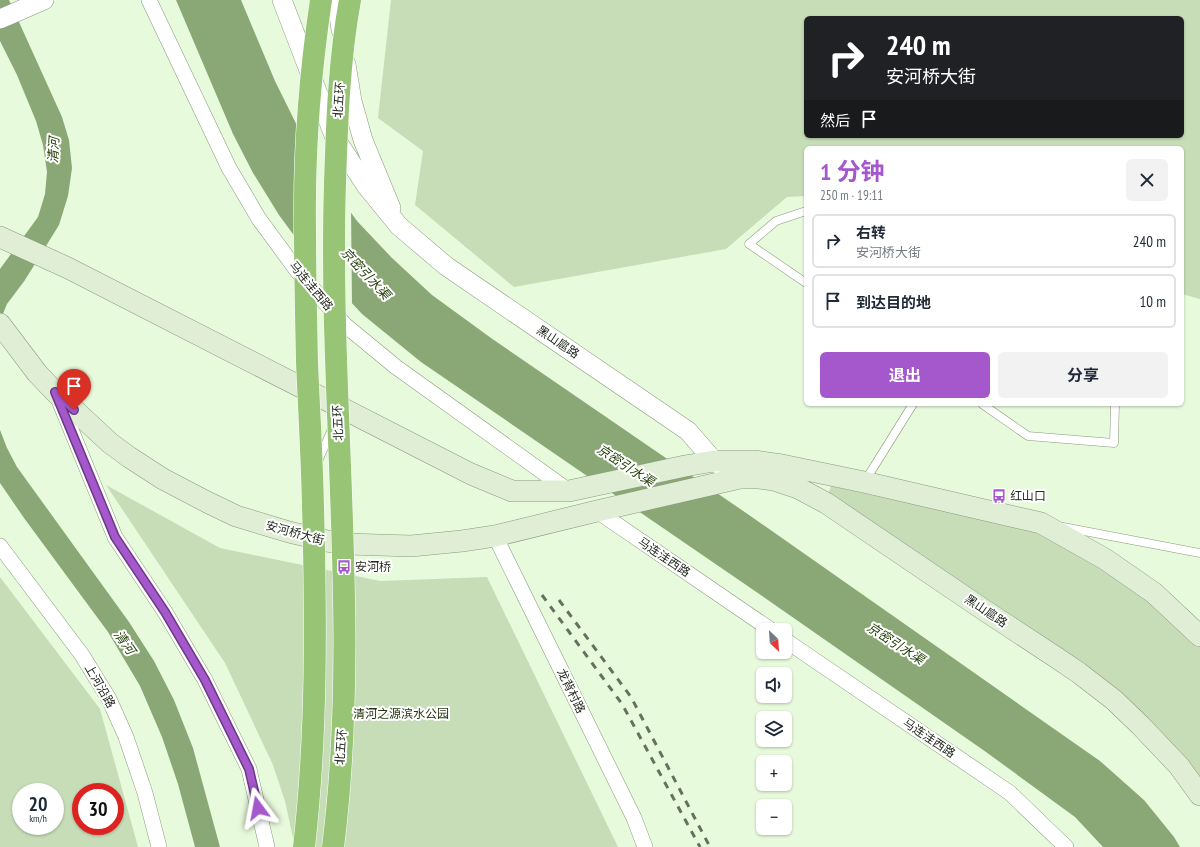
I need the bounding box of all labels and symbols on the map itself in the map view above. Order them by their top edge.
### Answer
street label: 北五环 [330,81,347,118]
water label: 清河 [44,134,63,163]
water label: 京密引水渠 [337,244,395,304]
street label: 马连洼西路 [286,258,336,313]
street label: 黑山扈路 [534,322,582,361]
pin [57,369,91,410]
street label: 北五环 [329,405,346,441]
water label: 京密引水渠 [594,441,659,491]
bus stop icon: 红山口 [991,488,1007,504]
place label: 红山口 [1010,488,1046,503]
street label: 安河桥大街 [264,518,326,548]
street label: 马连洼西路 [635,534,693,580]
bus stop icon: 安河桥 [336,559,352,575]
place label: 安河桥 [355,559,391,574]
street label: 黑山扈路 [962,591,1010,630]
water label: 京密引水渠 [864,619,929,669]
north arrow [756,623,792,659]
water label: 清河 [110,627,141,660]
street label: 上河沿路 [82,661,119,710]
street label: 龙背村路 [554,666,589,716]
park label: 清河之源滨水公园 [353,706,449,721]
street label: 马连洼西路 [900,715,958,761]
street label: 北五环 [332,728,349,765]
speed limit sign: 30 [72,783,124,835]
position arrow [237,787,279,829]

